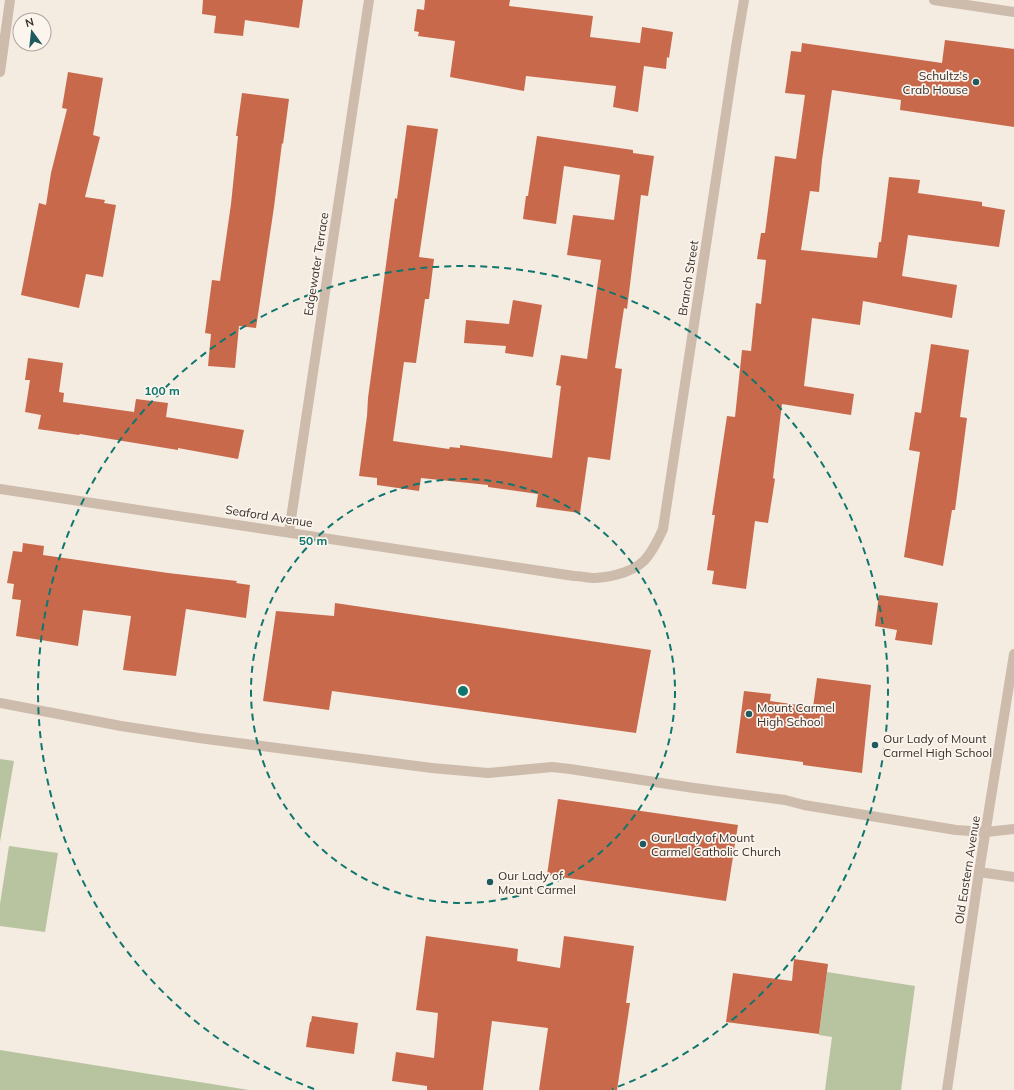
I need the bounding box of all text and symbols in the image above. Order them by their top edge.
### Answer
north arrow [12,12,52,52]
text: N [24,15,35,30]
place label: Schultz's Crab House [903,68,968,97]
marker: Schultz's Crab House [971,77,981,87]
street label: Edgewater Terrace [300,211,332,317]
street label: Branch Street [675,239,701,317]
text: 100 m [144,383,180,398]
street label: Seaford Avenue [224,502,314,530]
text: 50 m [299,533,327,548]
centre of rings [456,684,470,698]
place label: Mount Carmel High School [757,700,835,729]
marker: Mount Carmel High School [744,709,754,719]
place label: Our Lady of Mount Carmel High School [883,731,992,760]
marker: Our Lady of Mount Carmel High School [870,740,880,750]
street label: Old Eastern Avenue [951,815,983,925]
place label: Our Lady of Mount Carmel Catholic Church [651,830,781,859]
marker: Our Lady of Mount Carmel Catholic Church [638,839,648,849]
place label: Our Lady of Mount Carmel [498,868,576,897]
marker: Our Lady of Mount Carmel [485,877,495,887]

